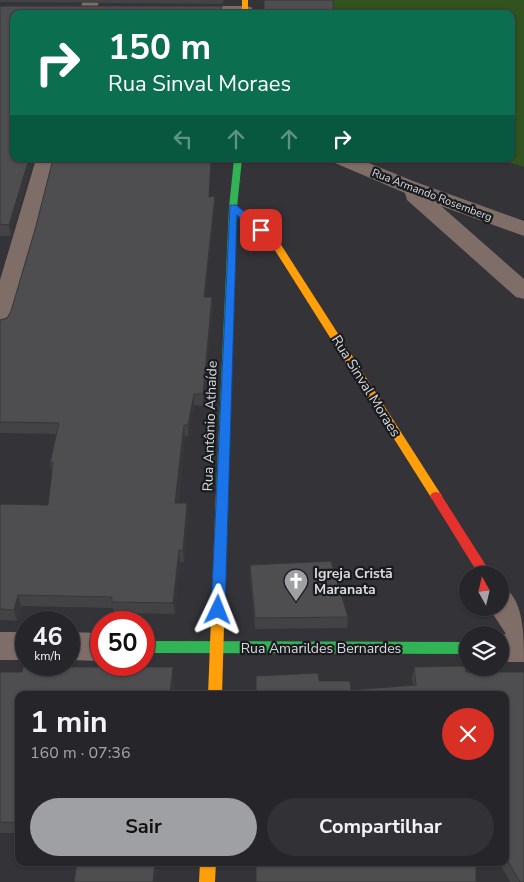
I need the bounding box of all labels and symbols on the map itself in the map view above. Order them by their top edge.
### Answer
street label: Rua Armando Rosemberg [370,165,494,225]
pin [240,209,282,251]
street label: Rua Sinval Moraes [327,332,405,441]
street label: Rua Antônio Athaíde [198,360,222,492]
place label: Igreja Cristã Maranata [314,564,393,599]
north arrow [459,566,509,616]
church icon: Igreja Cristã Maranata [283,568,309,602]
position arrow [191,583,243,635]
speed limit sign: 50 [90,611,155,676]
street label: Rua Amarildes Bernardes [241,639,402,658]

